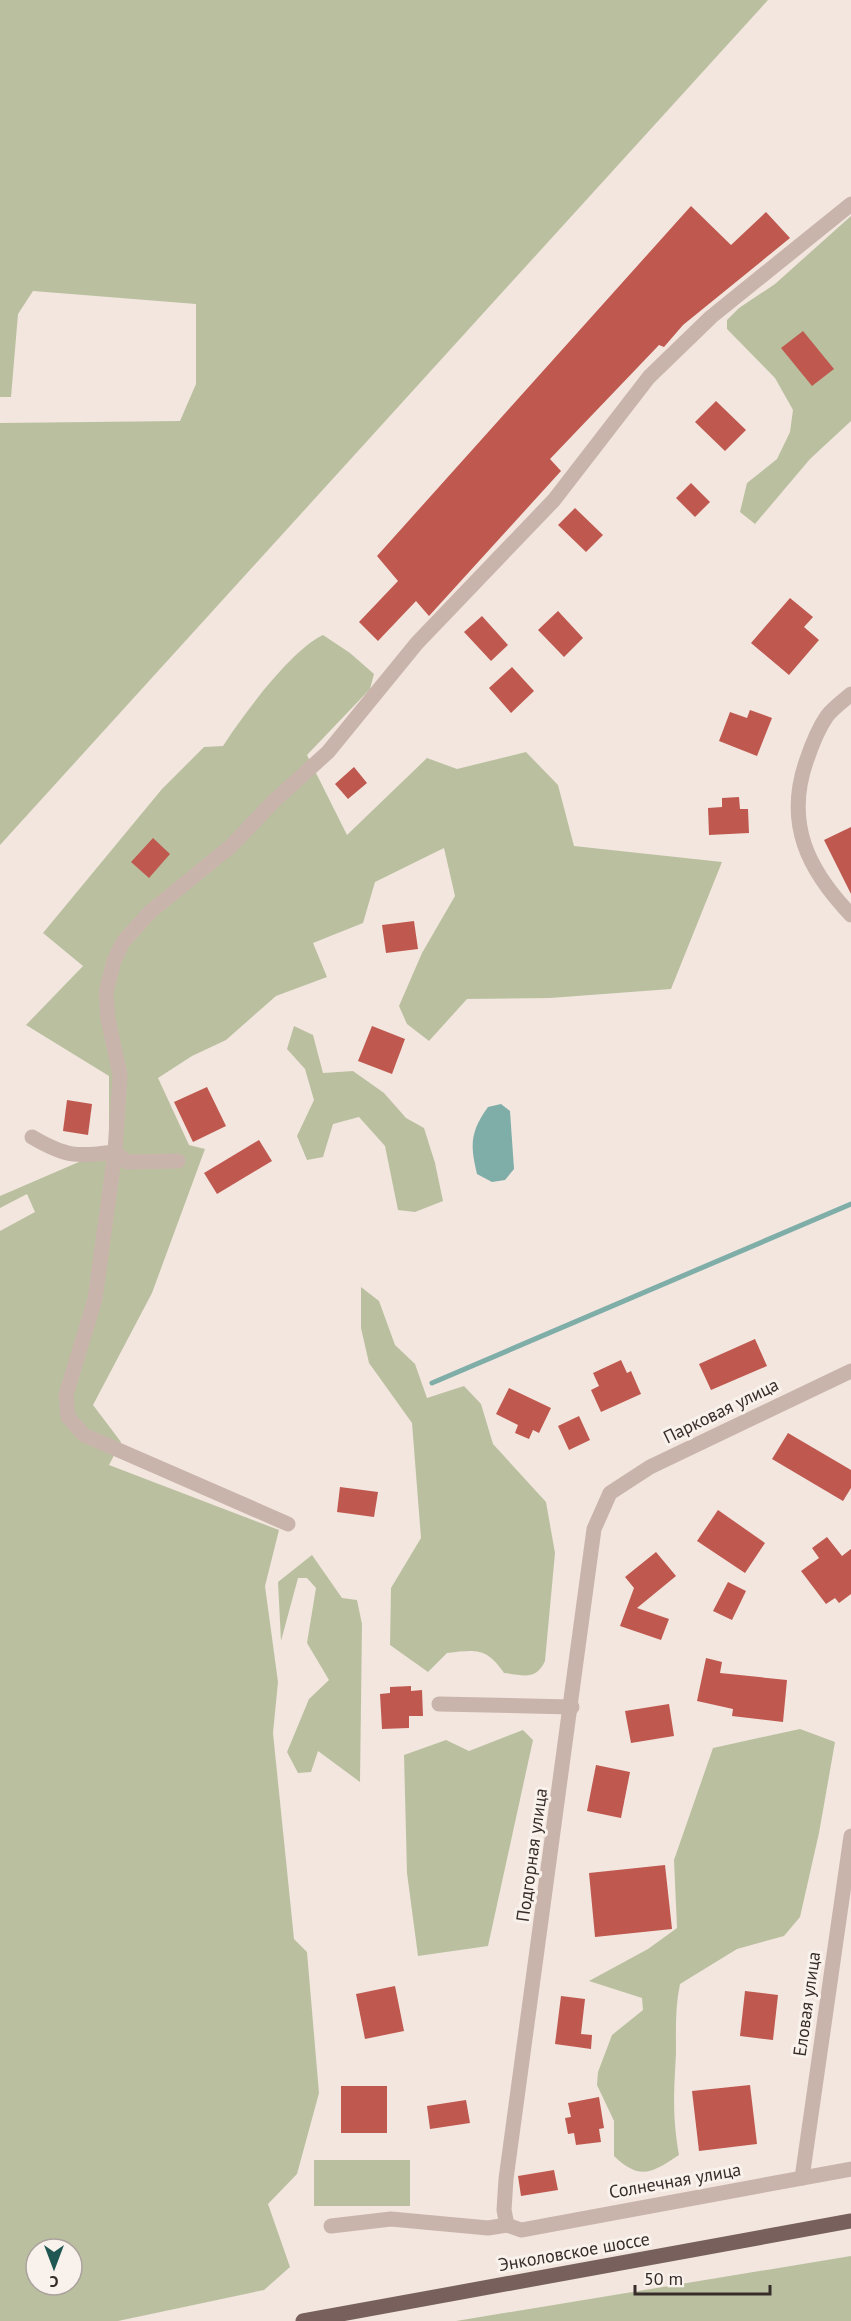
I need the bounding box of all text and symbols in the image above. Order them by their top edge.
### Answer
street label: Парковая улица [659,1373,782,1448]
street label: Подгорная улица [511,1787,552,1923]
street label: Еловая улица [788,1950,825,2058]
street label: Солнечная улица [607,2158,743,2203]
street label: Энколовское шоссе [496,2227,651,2276]
north arrow [24,2237,84,2297]
scale bar [635,2258,770,2296]
text: 50 m [644,2267,683,2290]
text: С [49,2272,58,2292]

